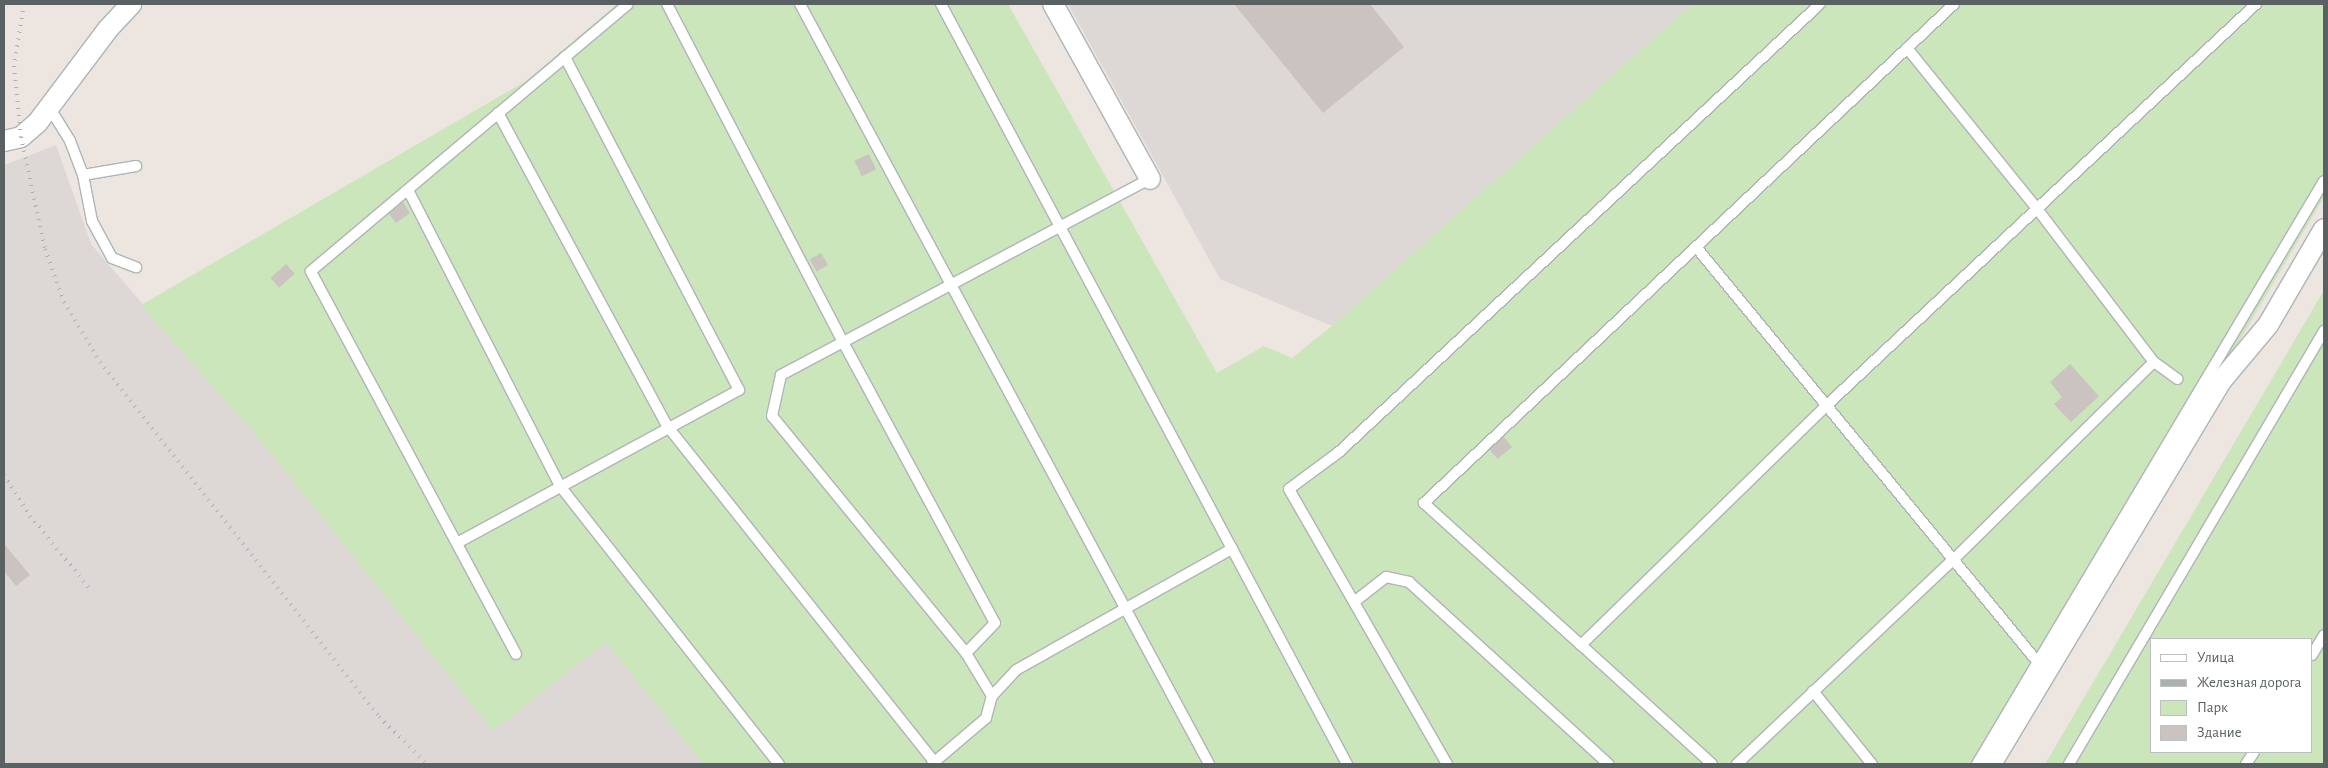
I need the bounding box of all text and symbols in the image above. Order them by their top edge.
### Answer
legend [2150,638,2313,753]
text: Улица [2197,650,2234,665]
text: Железная дорога [2197,675,2301,690]
text: Парк [2197,700,2228,715]
text: Здание [2197,725,2242,740]

